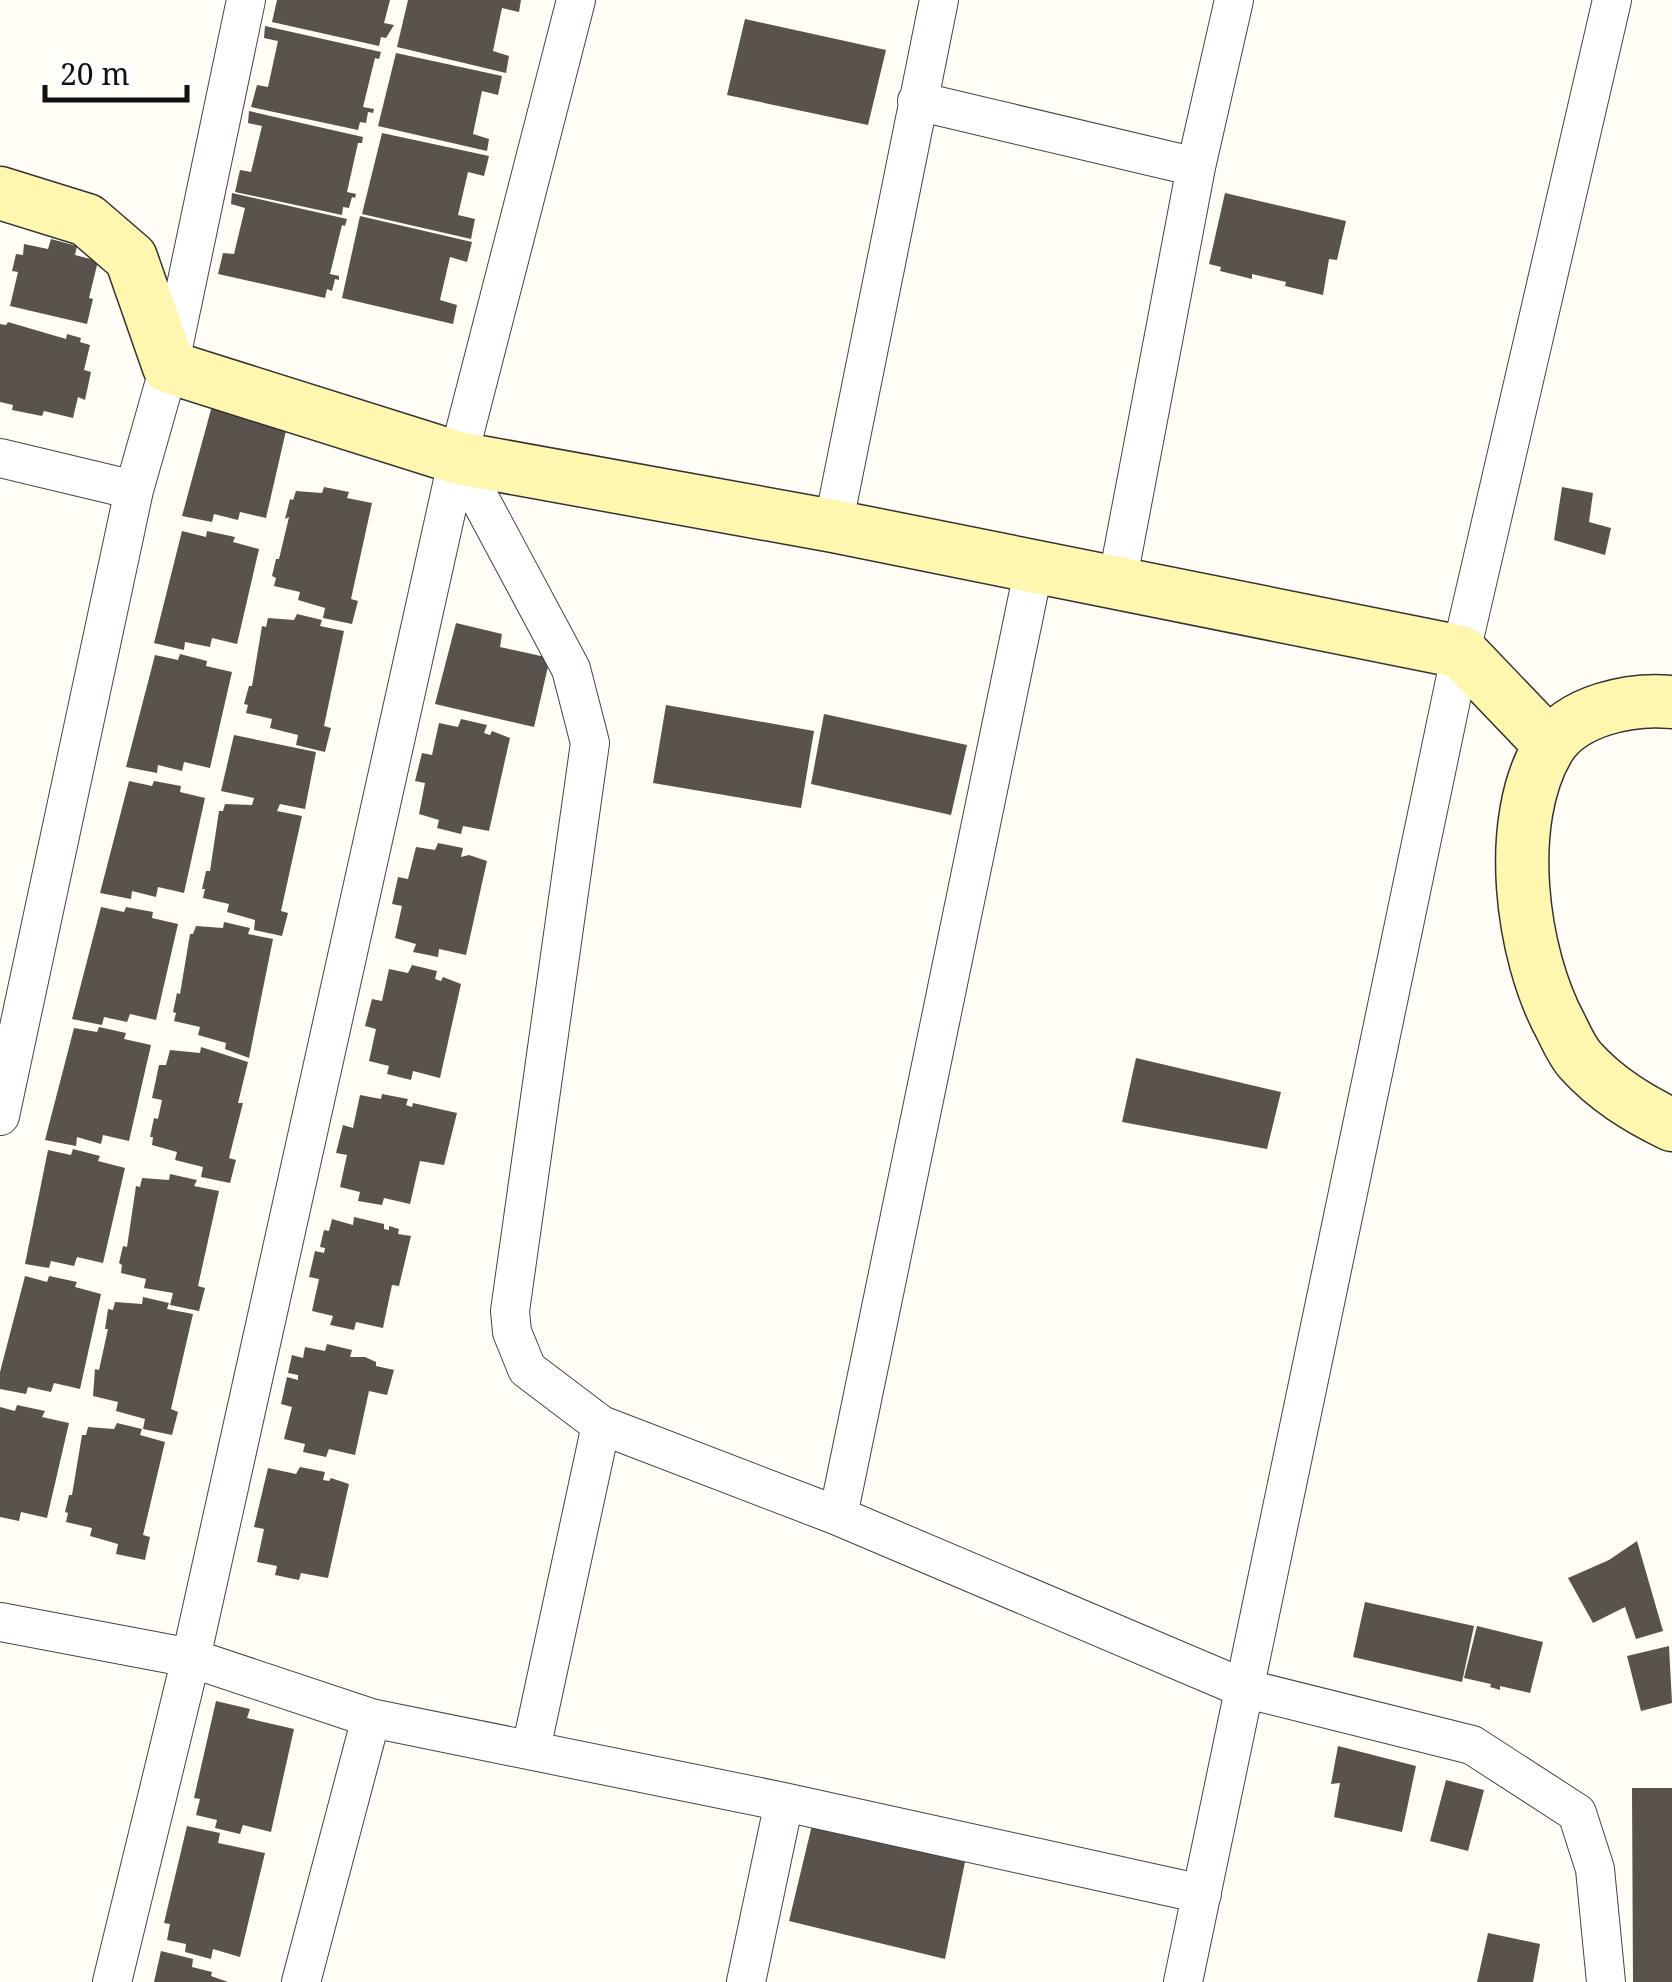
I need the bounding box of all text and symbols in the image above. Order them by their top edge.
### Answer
scale bar [45,40,188,102]
text: 20 m [60,53,130,94]

